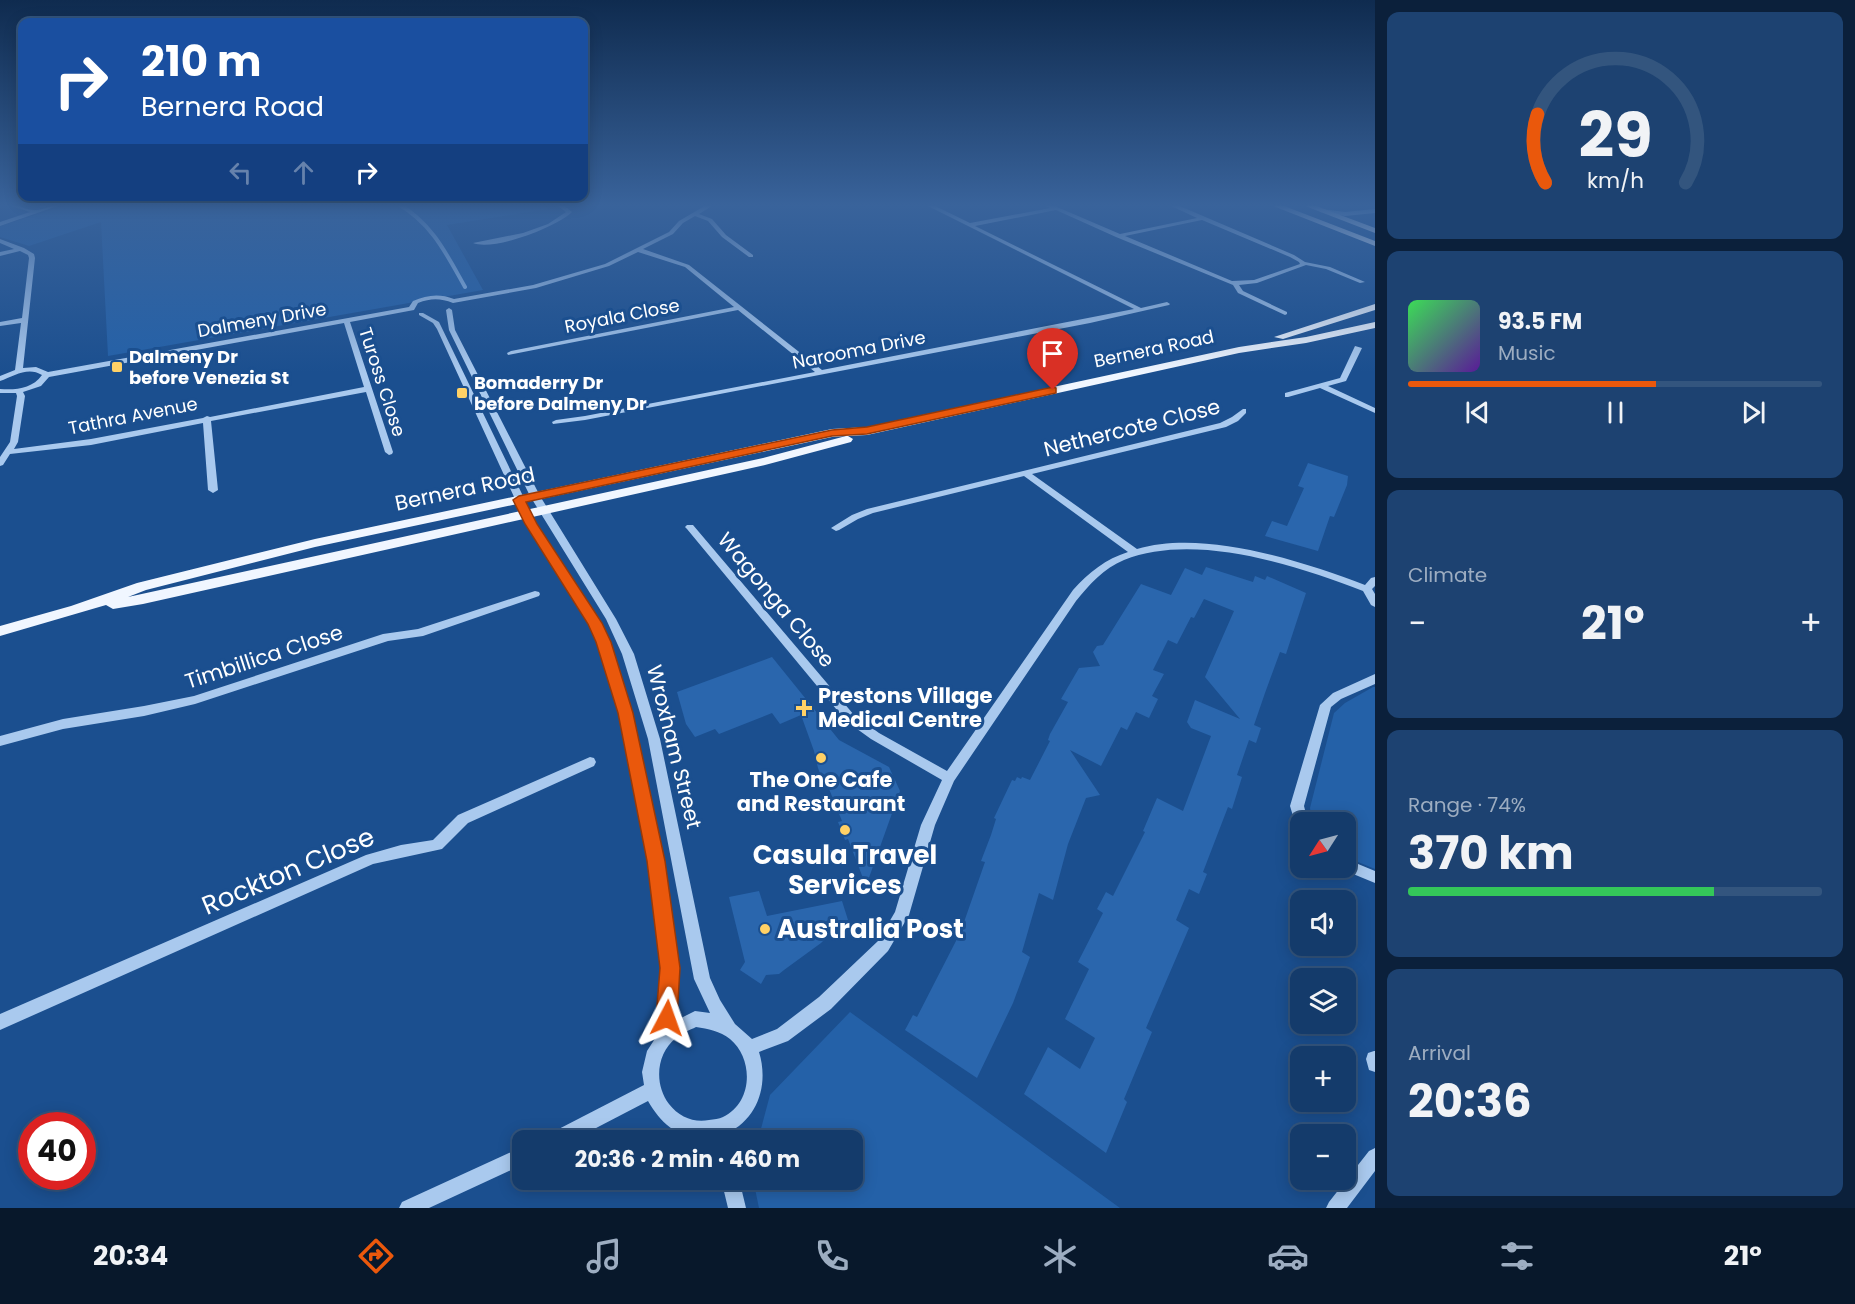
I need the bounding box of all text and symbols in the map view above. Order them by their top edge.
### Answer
text: 210 m [141,32,262,91]
icon: right [42,42,120,120]
text: Bernera Road [141,88,324,125]
text: 29 [1578,91,1652,179]
icon: left [224,156,257,189]
icon: ahead [287,156,320,189]
icon: right [350,156,383,189]
text: km/h [1586,165,1644,196]
street label: Royala Close [562,292,682,339]
street label: Dalmeny Drive [195,296,328,343]
text: 93.5 FM [1498,306,1582,337]
street label: Tuross Close [353,324,412,440]
street label: Narooma Drive [790,324,928,375]
street label: Bernera Road [1092,324,1216,373]
pin [1027,328,1078,390]
icon: arrive [1036,337,1069,370]
text: Music [1498,339,1556,367]
place label: Dalmeny Dr before Venezia St [129,344,289,390]
marker: Dalmeny Dr before Venezia St [110,360,124,374]
place label: Bomaderry Dr before Dalmeny Dr [474,370,647,416]
marker: Bomaderry Dr before Dalmeny Dr [455,386,469,400]
street label: Tathra Avenue [66,391,200,440]
street label: Nethercote Close [1041,392,1223,463]
icon: previous [1461,396,1494,429]
icon: pause [1599,396,1632,429]
icon: next [1737,396,1770,429]
street label: Bernera Road [392,460,538,517]
street label: Wagonga Close [711,526,842,674]
text: Climate [1408,561,1487,589]
text: 21° [1581,592,1645,655]
text: − [1408,600,1426,647]
text: + [1799,600,1822,647]
street label: Timbillica Close [181,617,346,696]
street label: Wroxham Street [640,662,709,832]
place label: Prestons Village Medical Centre [818,681,992,734]
marker: Prestons Village Medical Centre [795,699,813,717]
marker: The One Cafe and Restaurant [814,751,828,765]
place label: The One Cafe and Restaurant [737,765,905,818]
text: Range · 74% [1408,791,1526,819]
north arrow [1290,812,1356,878]
map controls [1290,812,1356,1190]
street label: Rockton Close [196,818,380,924]
text: 370 km [1408,822,1574,885]
marker: Casula Travel Services [838,823,852,837]
place label: Casula Travel Services [753,837,937,903]
button: sound [1290,890,1356,956]
place label: Australia Post [777,911,964,947]
marker: Australia Post [758,922,772,936]
button: layers [1290,968,1356,1034]
position arrow [635,986,699,1050]
text: Arrival [1408,1039,1471,1067]
button: + [1290,1046,1356,1112]
text: 20:36 [1408,1070,1532,1133]
speed limit sign: 40 [18,1112,96,1190]
button: − [1290,1124,1356,1190]
text: 20:36 · 2 min · 460 m [575,1144,800,1175]
icon: directions [355,1235,397,1277]
icon: music [583,1235,625,1277]
icon: phone [811,1235,853,1277]
icon: climate [1039,1235,1081,1277]
icon: car [1267,1235,1309,1277]
icon: filters [1496,1235,1538,1277]
text: 20:34 [93,1237,168,1274]
text: 21° [1724,1237,1762,1274]

